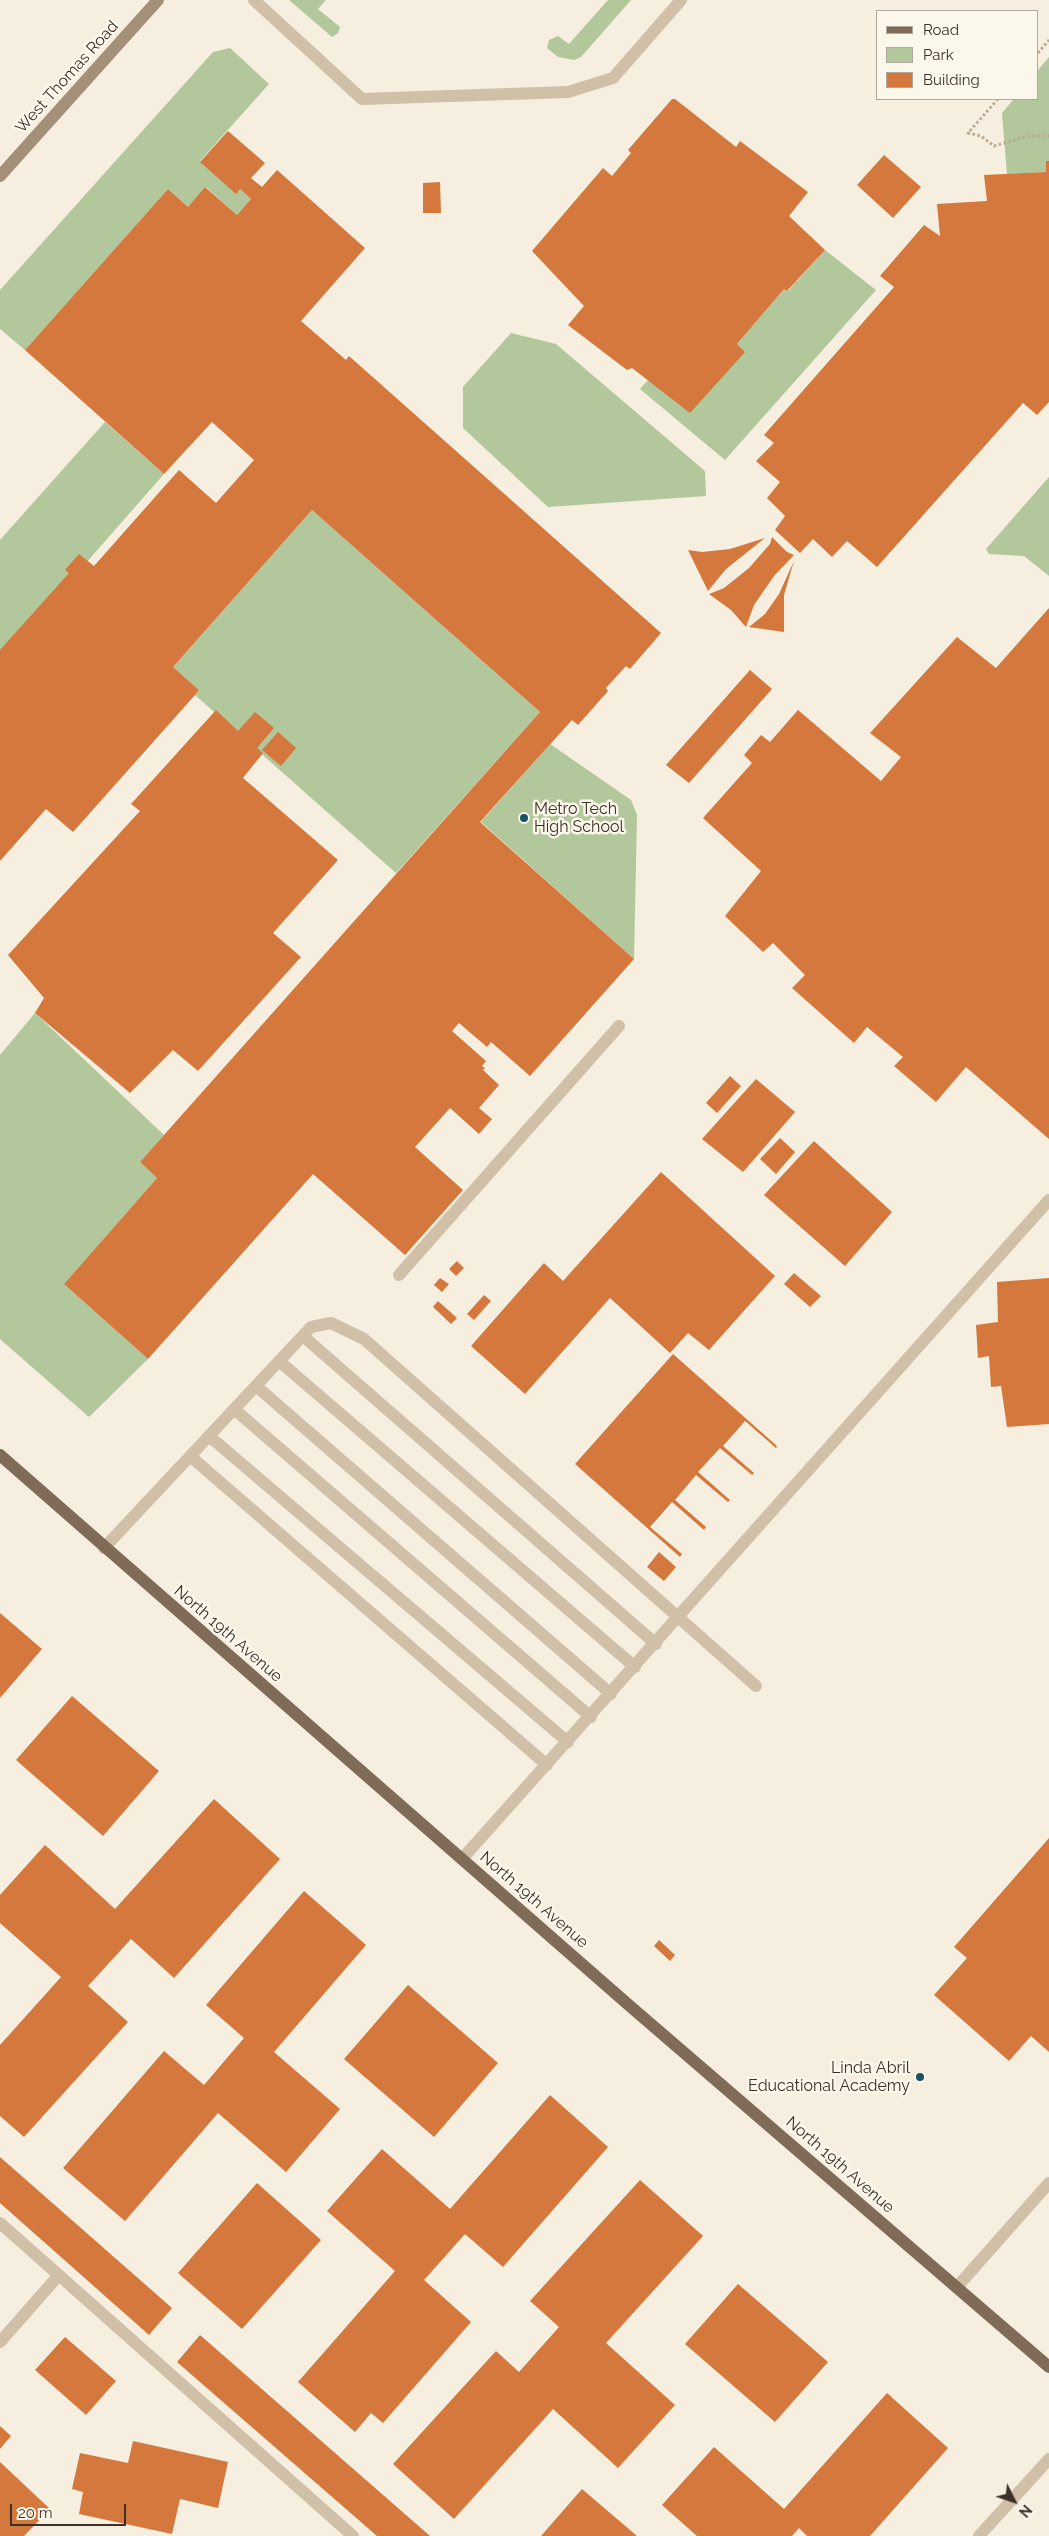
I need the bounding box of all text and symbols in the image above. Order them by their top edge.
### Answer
legend [876,10,1039,100]
street label: West Thomas Road [12,17,122,137]
text: Road [923,21,959,39]
text: Park [923,46,954,64]
text: Building [923,71,980,89]
place label: Metro Tech High School [534,799,624,837]
marker: Metro Tech High School [518,812,530,824]
street label: North 19th Avenue [170,1582,286,1686]
street label: North 19th Avenue [476,1848,592,1952]
place label: Linda Abril Educational Academy [748,2058,910,2096]
marker: Linda Abril Educational Academy [914,2071,926,2083]
street label: North 19th Avenue [782,2113,898,2217]
north arrow [989,2476,1039,2526]
scale bar [12,2494,129,2526]
text: N [1016,2502,1035,2520]
text: 20 m [18,2504,53,2522]

